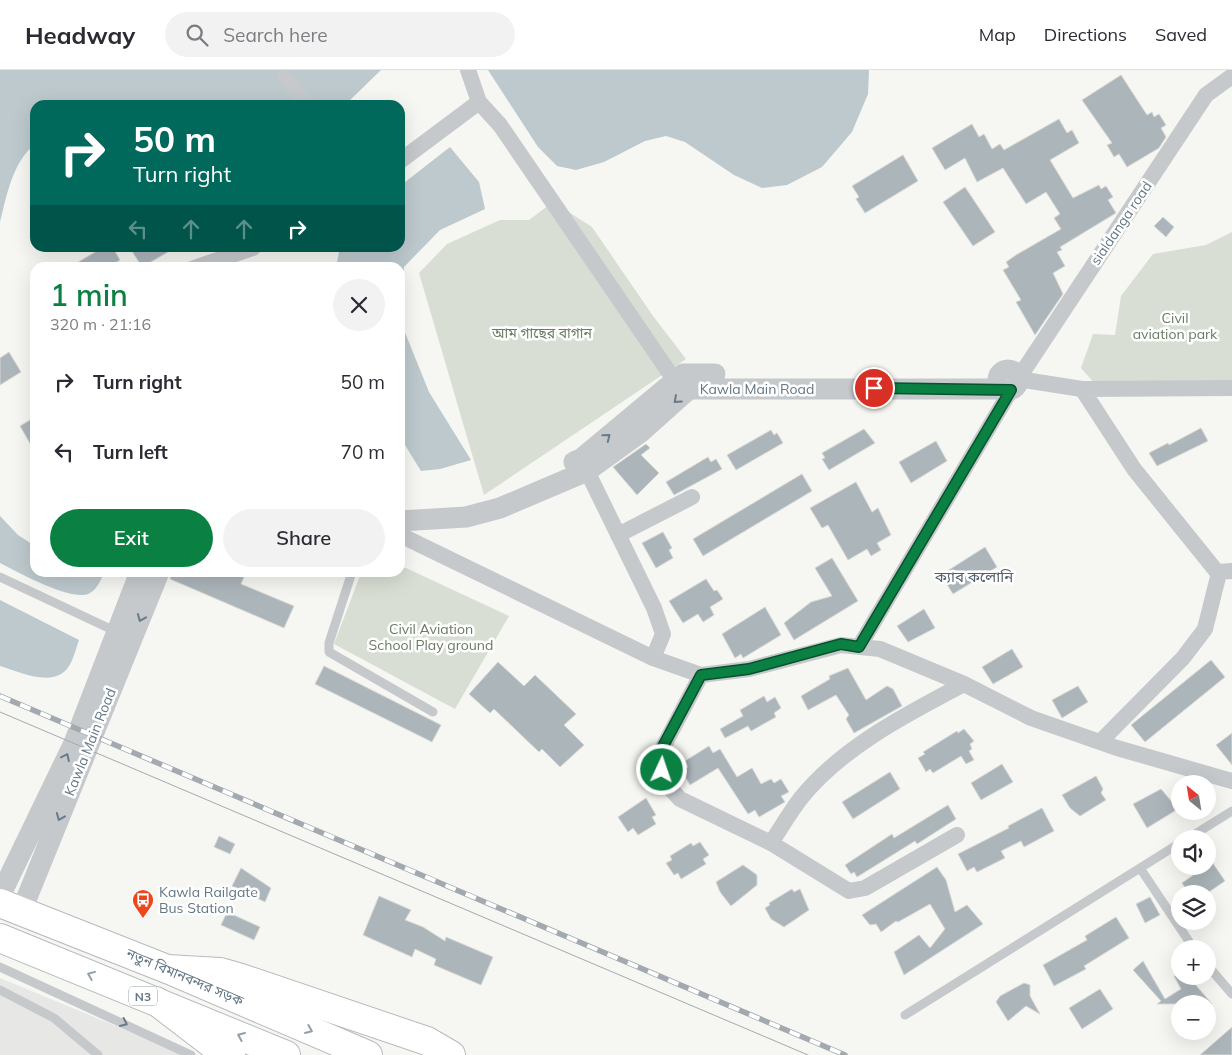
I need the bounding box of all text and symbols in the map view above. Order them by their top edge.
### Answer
search box [165,12,515,57]
text: Headway [25,20,135,50]
icon: search [183,21,211,49]
text: Search here [223,23,328,47]
text: Map [979,23,1016,46]
text: Directions [1044,23,1127,46]
text: Saved [1155,23,1207,46]
text: 50 m [133,117,216,161]
icon: right [50,120,115,185]
text: Turn right [133,160,231,188]
street label: sialdanga road [1086,178,1156,268]
icon: left [124,215,152,243]
icon: ahead [177,215,205,243]
icon: ahead [230,215,258,243]
icon: right [283,215,311,243]
text: 1 min [50,276,128,314]
button: close [333,279,385,331]
park label: Civil aviation park [1133,309,1218,343]
text: 320 m · 21:16 [50,314,151,334]
park label: আম গাছের বাগান [491,324,593,342]
pin [853,367,895,409]
icon: right [50,368,78,396]
text: Turn right [93,370,182,394]
text: 50 m [341,370,385,394]
icon: arrive [860,374,888,402]
street label: Kawla Main Road [700,380,814,398]
one-way arrow [674,394,683,403]
one-way arrow [601,435,610,443]
icon: left [50,438,78,466]
text: Turn left [93,440,168,464]
text: 70 m [341,440,385,464]
button: Exit [50,509,213,567]
button: Share [223,509,385,567]
district label: ক্যাব কলোনি [934,567,1014,586]
one-way arrow [136,613,147,622]
park label: Civil Aviation School Play ground [369,620,493,654]
street label: Kawla Main Road [60,685,120,799]
position arrow [635,743,687,795]
one-way arrow [60,754,70,763]
north arrow [1171,775,1216,820]
map controls [1171,775,1216,1040]
one-way arrow [56,812,66,821]
button: sound [1171,830,1216,875]
place label: Kawla Railgate Bus Station [159,883,258,917]
button: layers [1171,885,1216,930]
bus stop icon: Kawla Railgate Bus Station [131,888,155,919]
button: + [1171,940,1216,985]
street label: নতুন বিমানবন্দর সড়ক [123,944,247,1010]
one-way arrow [87,971,96,981]
road number: N3 [129,986,157,1006]
button: − [1171,995,1216,1040]
one-way arrow [119,1017,128,1028]
one-way arrow [304,1023,313,1034]
one-way arrow [237,1032,246,1043]

